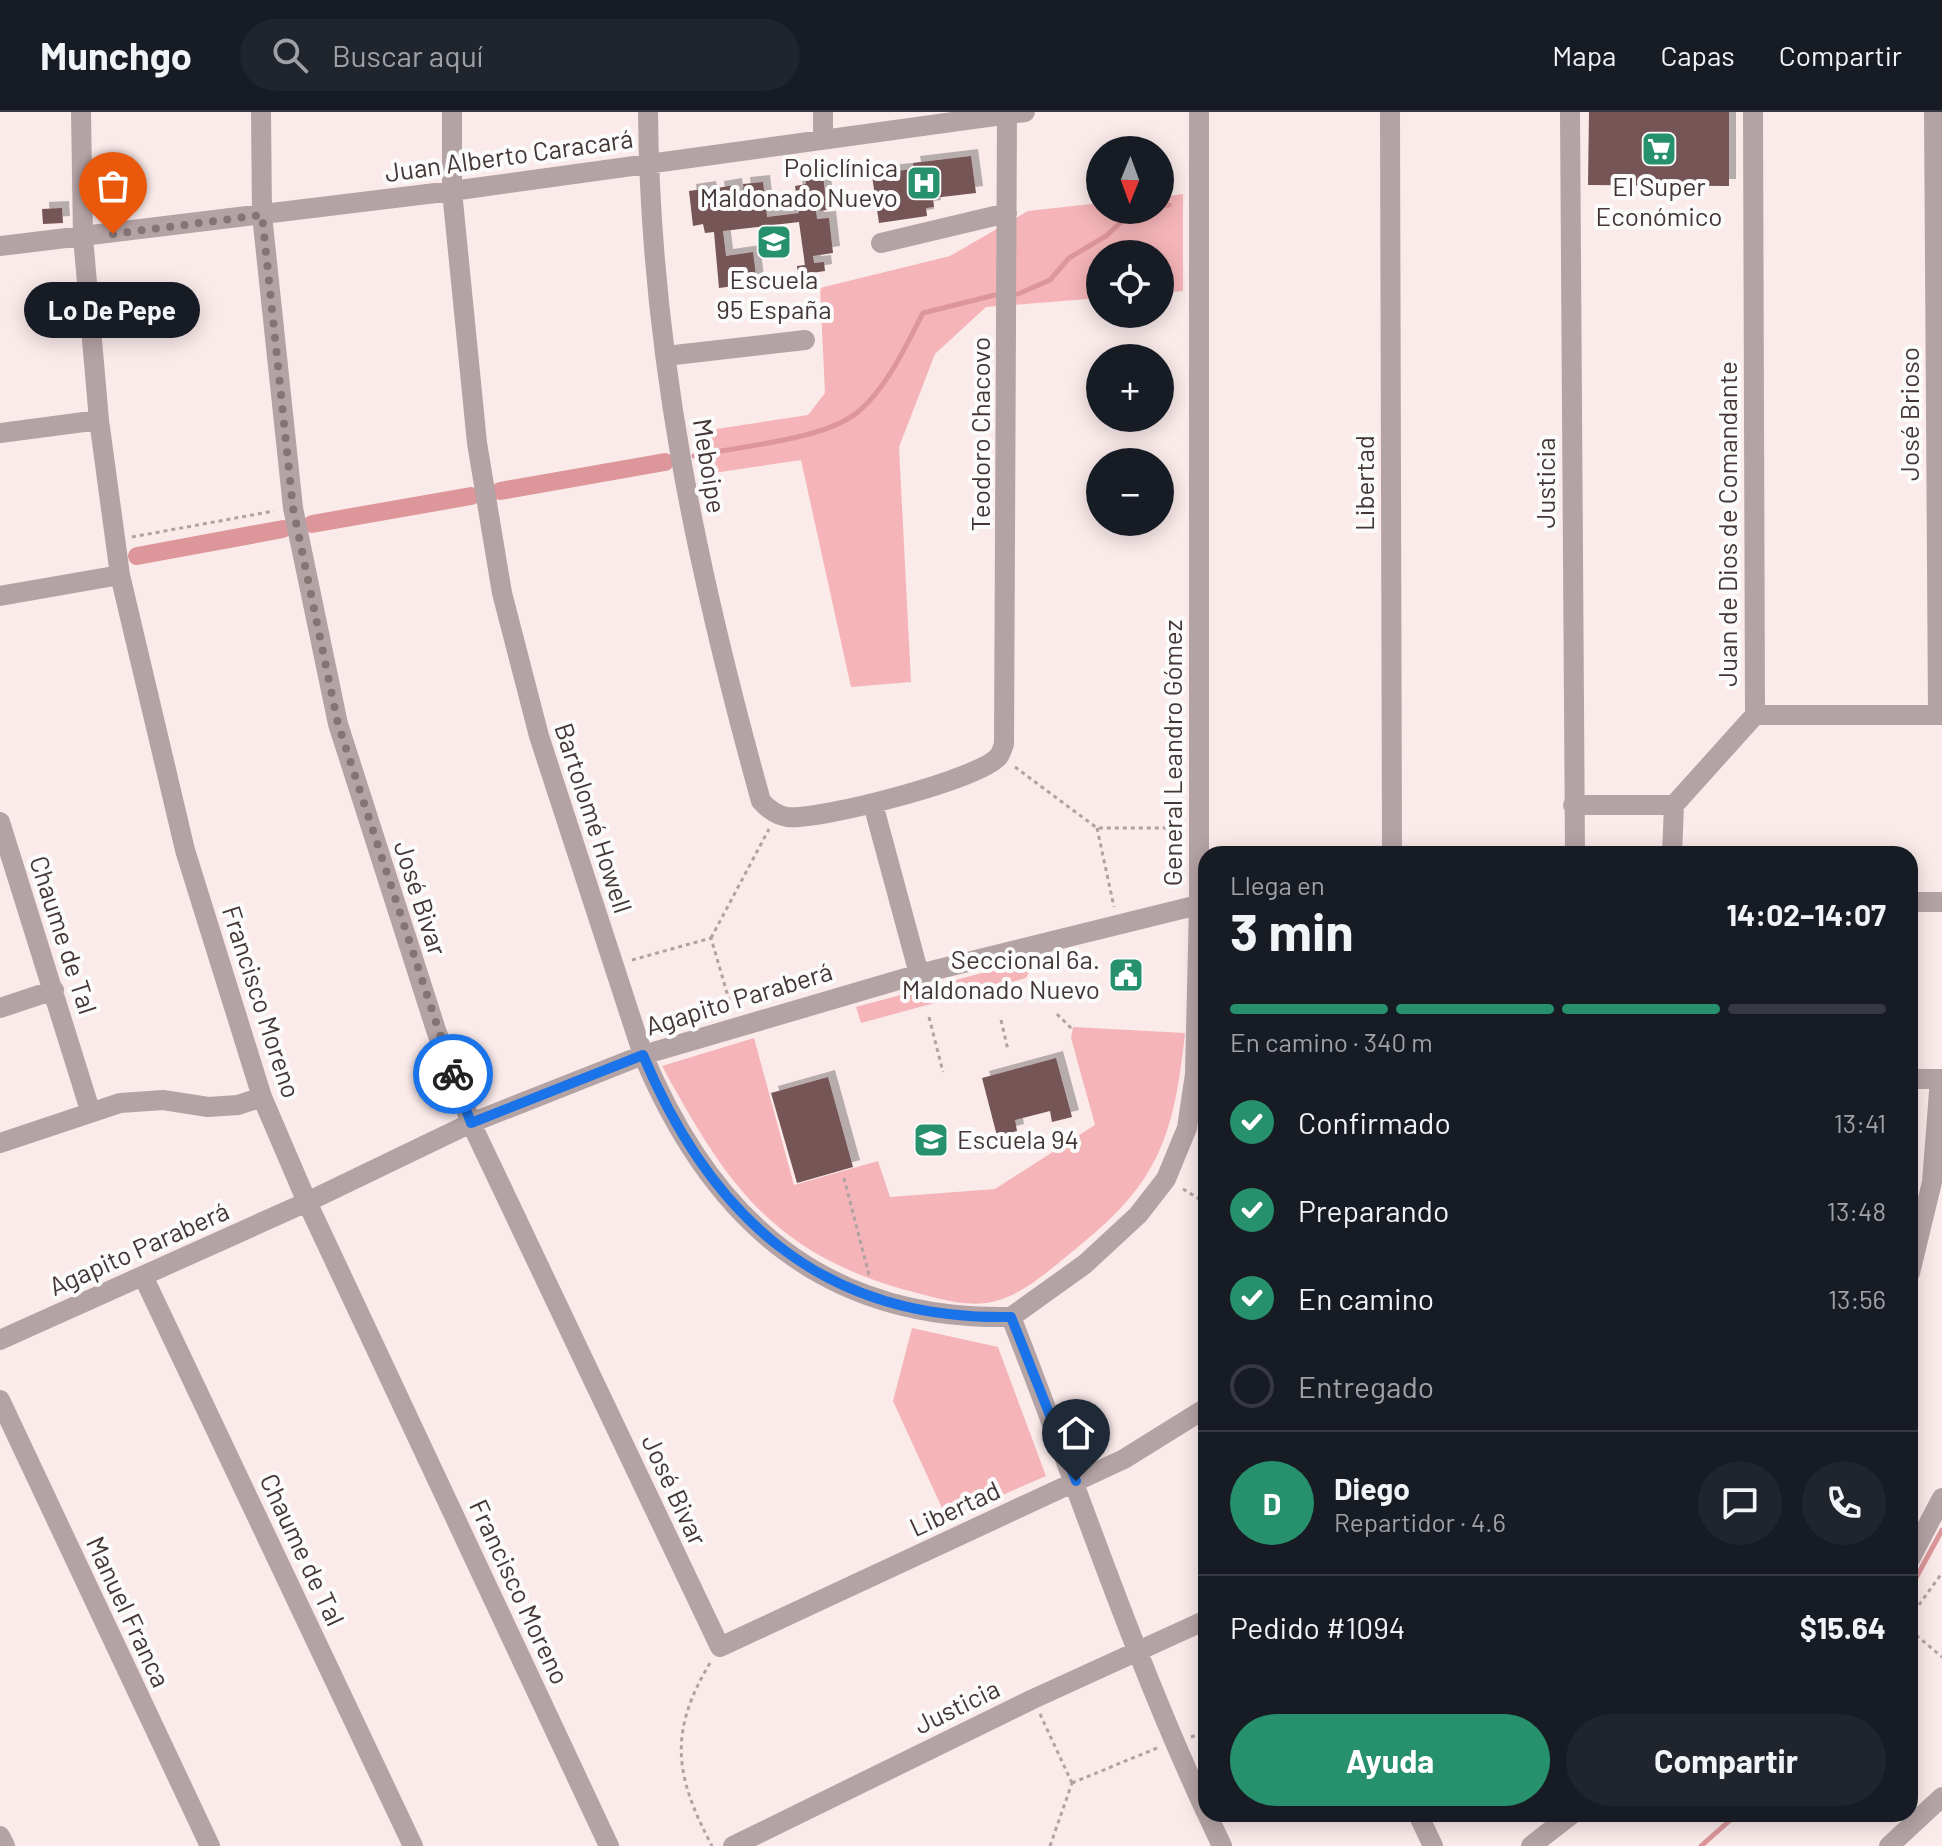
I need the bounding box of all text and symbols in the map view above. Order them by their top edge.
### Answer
search box [240,19,800,91]
text: Munchgo [40,32,192,78]
icon: search [268,33,312,77]
text: Buscar aquí [332,37,483,73]
text: Mapa [1552,38,1616,72]
text: Capas [1660,38,1735,72]
text: Compartir [1779,38,1902,72]
street label: Juan Alberto Caracará [383,122,635,187]
supermarket icon: El Super Económico [1640,130,1678,168]
north arrow [1086,136,1174,224]
map controls [1086,136,1174,536]
place label: Policlínica Maldonado Nuevo [700,151,898,212]
pin [79,152,147,234]
icon: bag [91,164,135,208]
hospital icon: Policlínica Maldonado Nuevo [905,164,943,202]
place label: El Super Económico [1596,170,1722,231]
school or university icon: Escuela 95 España [755,223,793,261]
button: locate [1086,240,1174,328]
place label: Escuela 95 España [716,263,832,324]
callout: Lo De Pepe [25,282,201,338]
text: Lo De Pepe [48,294,176,325]
street label: Teodoro Chacovo [964,337,995,531]
button: + [1086,344,1174,432]
street label: José Brioso [1893,347,1924,481]
street label: Juan de Dios de Comandante [1711,361,1742,687]
street label: Meboipe [688,416,733,515]
street label: Libertad [1348,435,1379,531]
street label: Justicia [1529,438,1560,528]
button: − [1086,448,1174,536]
street label: General Leandro Gómez [1156,620,1187,886]
street label: Bartolomé Howell [549,719,640,916]
street label: José Bivar [388,836,455,959]
street label: Chaume de Tal [24,852,105,1017]
text: Llega en [1230,869,1325,900]
text: 14:02–14:07 [1726,896,1886,932]
text: 3 min [1230,899,1354,961]
street label: Francisco Moreno [217,901,308,1102]
place label: Seccional 6a. Maldonado Nuevo [902,943,1100,1004]
street label: Agapito Paraberá [641,954,836,1041]
public building icon: Seccional 6a. Maldonado Nuevo [1107,956,1145,994]
text: En camino · 340 m [1230,1026,1433,1057]
courier [413,1034,493,1114]
icon: bike [431,1052,475,1096]
icon: check [1230,1100,1274,1144]
text: Confirmado [1298,1104,1451,1140]
text: 13:41 [1834,1107,1886,1138]
school or university icon: Escuela 94 [912,1121,950,1159]
place label: Escuela 94 [957,1123,1079,1154]
icon: check [1230,1188,1274,1232]
text: Preparando [1298,1192,1449,1228]
street label: Agapito Paraberá [44,1194,233,1301]
text: 13:48 [1827,1195,1886,1226]
icon: check [1230,1276,1274,1320]
text: En camino [1298,1280,1434,1316]
text: 13:56 [1828,1283,1886,1314]
text: Entregado [1298,1368,1434,1404]
pin [1042,1399,1110,1481]
icon: home [1054,1411,1098,1455]
street label: José Bivar [636,1429,715,1550]
button: chat [1698,1461,1782,1545]
button: phone [1802,1461,1886,1545]
street label: Chaume de Tal [255,1468,352,1630]
text: Diego [1334,1470,1410,1506]
street label: Libertad [904,1473,1004,1542]
text: D [1263,1485,1281,1521]
street label: Francisco Moreno [464,1494,577,1689]
text: Repartidor · 4.6 [1334,1506,1506,1537]
street label: Manuel Franca [81,1531,178,1692]
text: Pedido #1094 [1230,1609,1405,1645]
text: $15.64 [1800,1609,1886,1645]
street label: Justicia [909,1672,1004,1740]
button: Ayuda [1230,1714,1550,1806]
button: Compartir [1566,1714,1886,1806]

